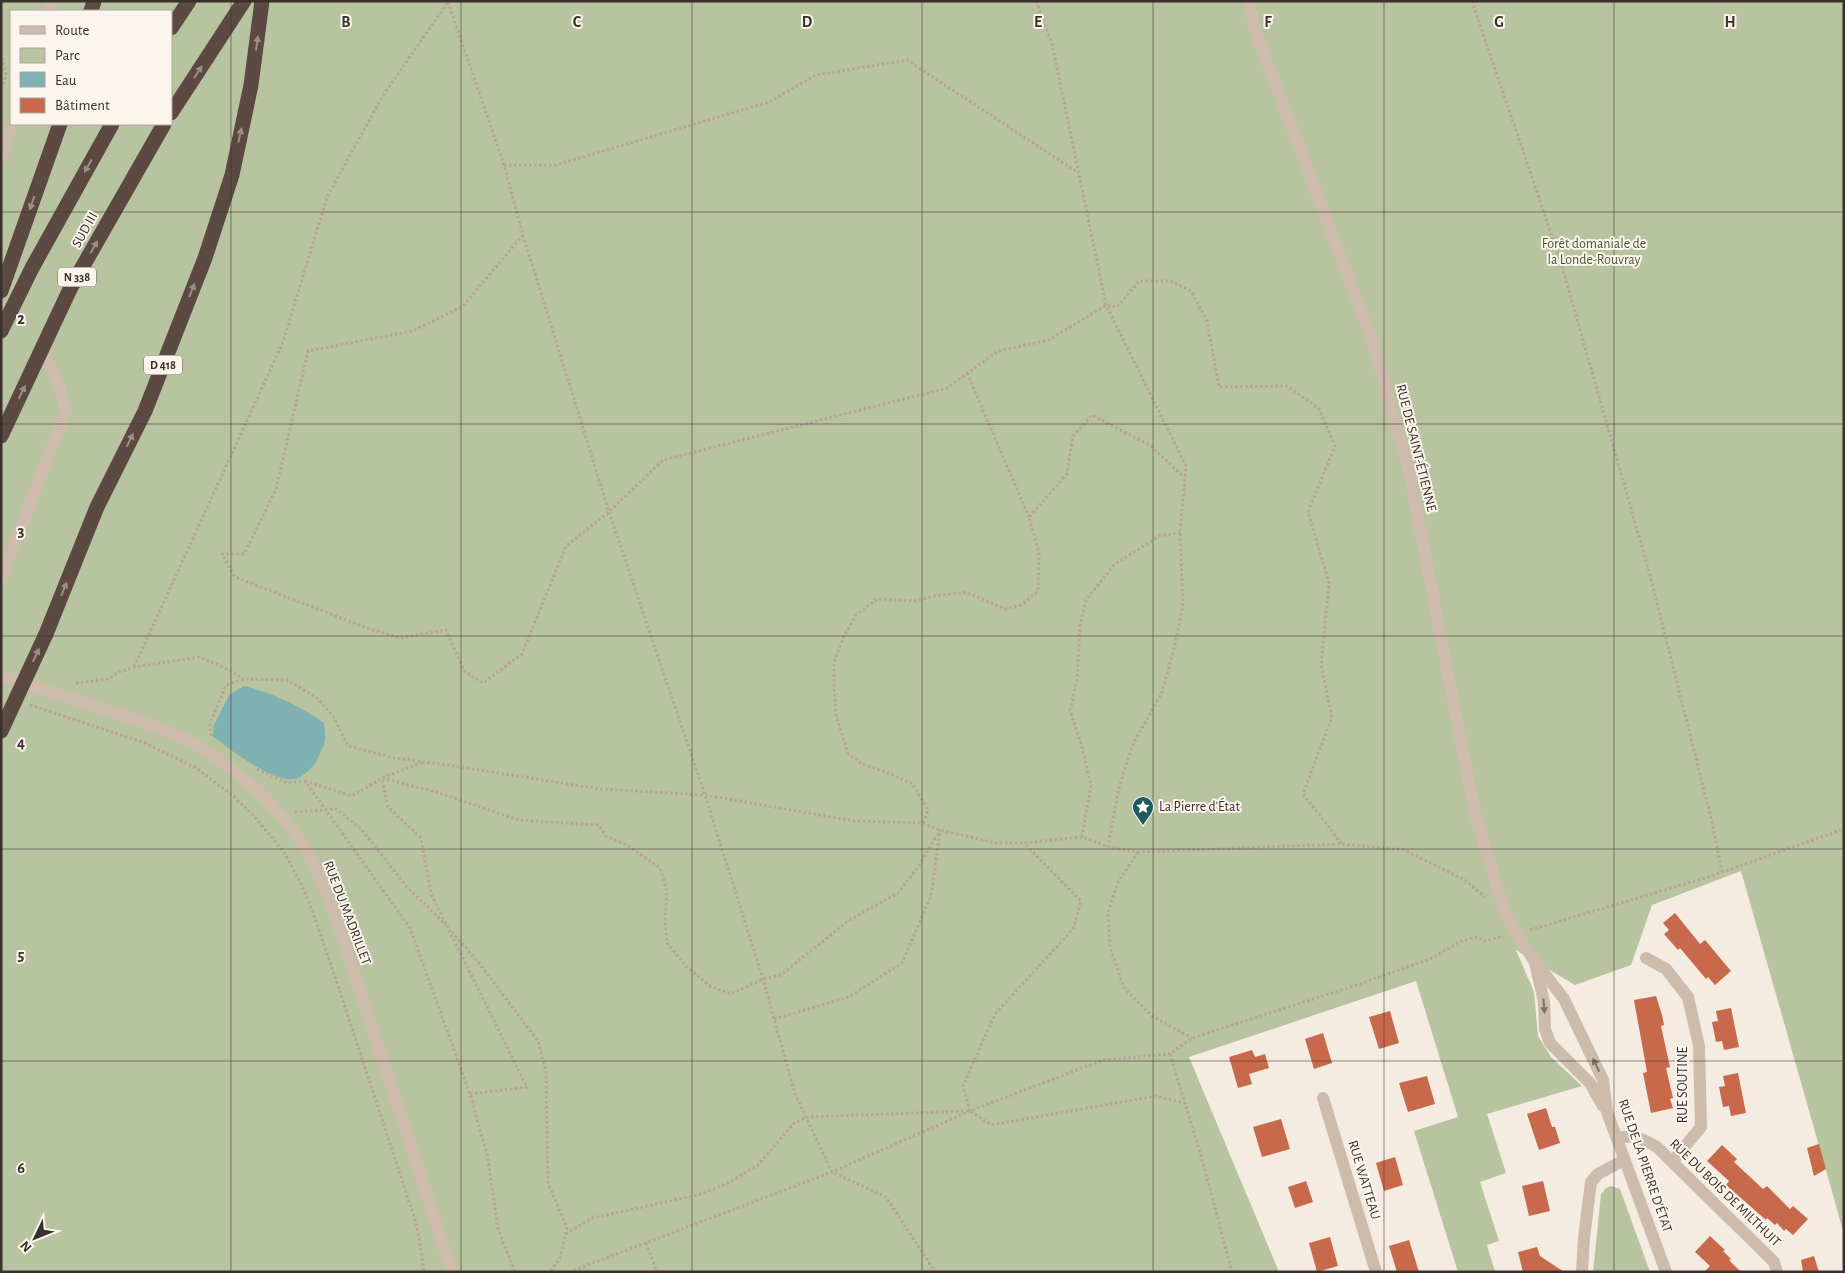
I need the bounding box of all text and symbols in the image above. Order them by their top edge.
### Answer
legend [10,10,172,125]
text: B [341,14,351,30]
text: C [573,14,582,30]
text: D [802,14,813,30]
text: E [1034,14,1042,30]
text: F [1264,14,1272,30]
text: G [1494,14,1504,30]
text: H [1724,14,1736,30]
text: Route [55,23,89,38]
one-way arrow [253,35,261,51]
text: Parc [55,48,80,63]
one-way arrow [193,65,203,78]
text: Eau [55,73,77,88]
text: Bâtiment [55,98,110,113]
one-way arrow [236,128,244,143]
one-way arrow [84,159,92,174]
one-way arrow [28,195,35,210]
street label: SUD III [70,210,100,250]
park label: Forêt domaniale de la Londe-Rouvray [1542,237,1646,267]
one-way arrow [90,239,98,254]
road number: N 338 [58,268,96,286]
one-way arrow [188,282,196,297]
text: 2 [17,311,25,327]
road number: D 418 [144,356,182,374]
street label: RUE DE SAINT-ÉTIENNE [1393,382,1442,513]
one-way arrow [18,385,26,399]
one-way arrow [126,433,134,448]
text: 3 [18,523,25,539]
one-way arrow [61,582,69,596]
one-way arrow [33,648,41,662]
text: 4 [17,735,25,751]
place icon: La Pierre d'État [1131,795,1155,826]
place label: La Pierre d'État [1159,797,1240,814]
street label: RUE DU MADRILLET [321,859,373,967]
text: 5 [18,947,25,963]
one-way arrow [1540,998,1548,1014]
street label: RUE SOUTINE [1676,1047,1690,1123]
one-way arrow [1591,1058,1599,1072]
street label: RUE DE LA PIERRE D'ÉTAT [1616,1096,1677,1235]
street label: RUE DU BOIS DE MILTHUIT [1667,1137,1783,1250]
street label: RUE WATTEAU [1345,1139,1383,1221]
text: 6 [17,1160,25,1176]
north arrow [10,1213,60,1263]
text: N [18,1238,35,1255]

